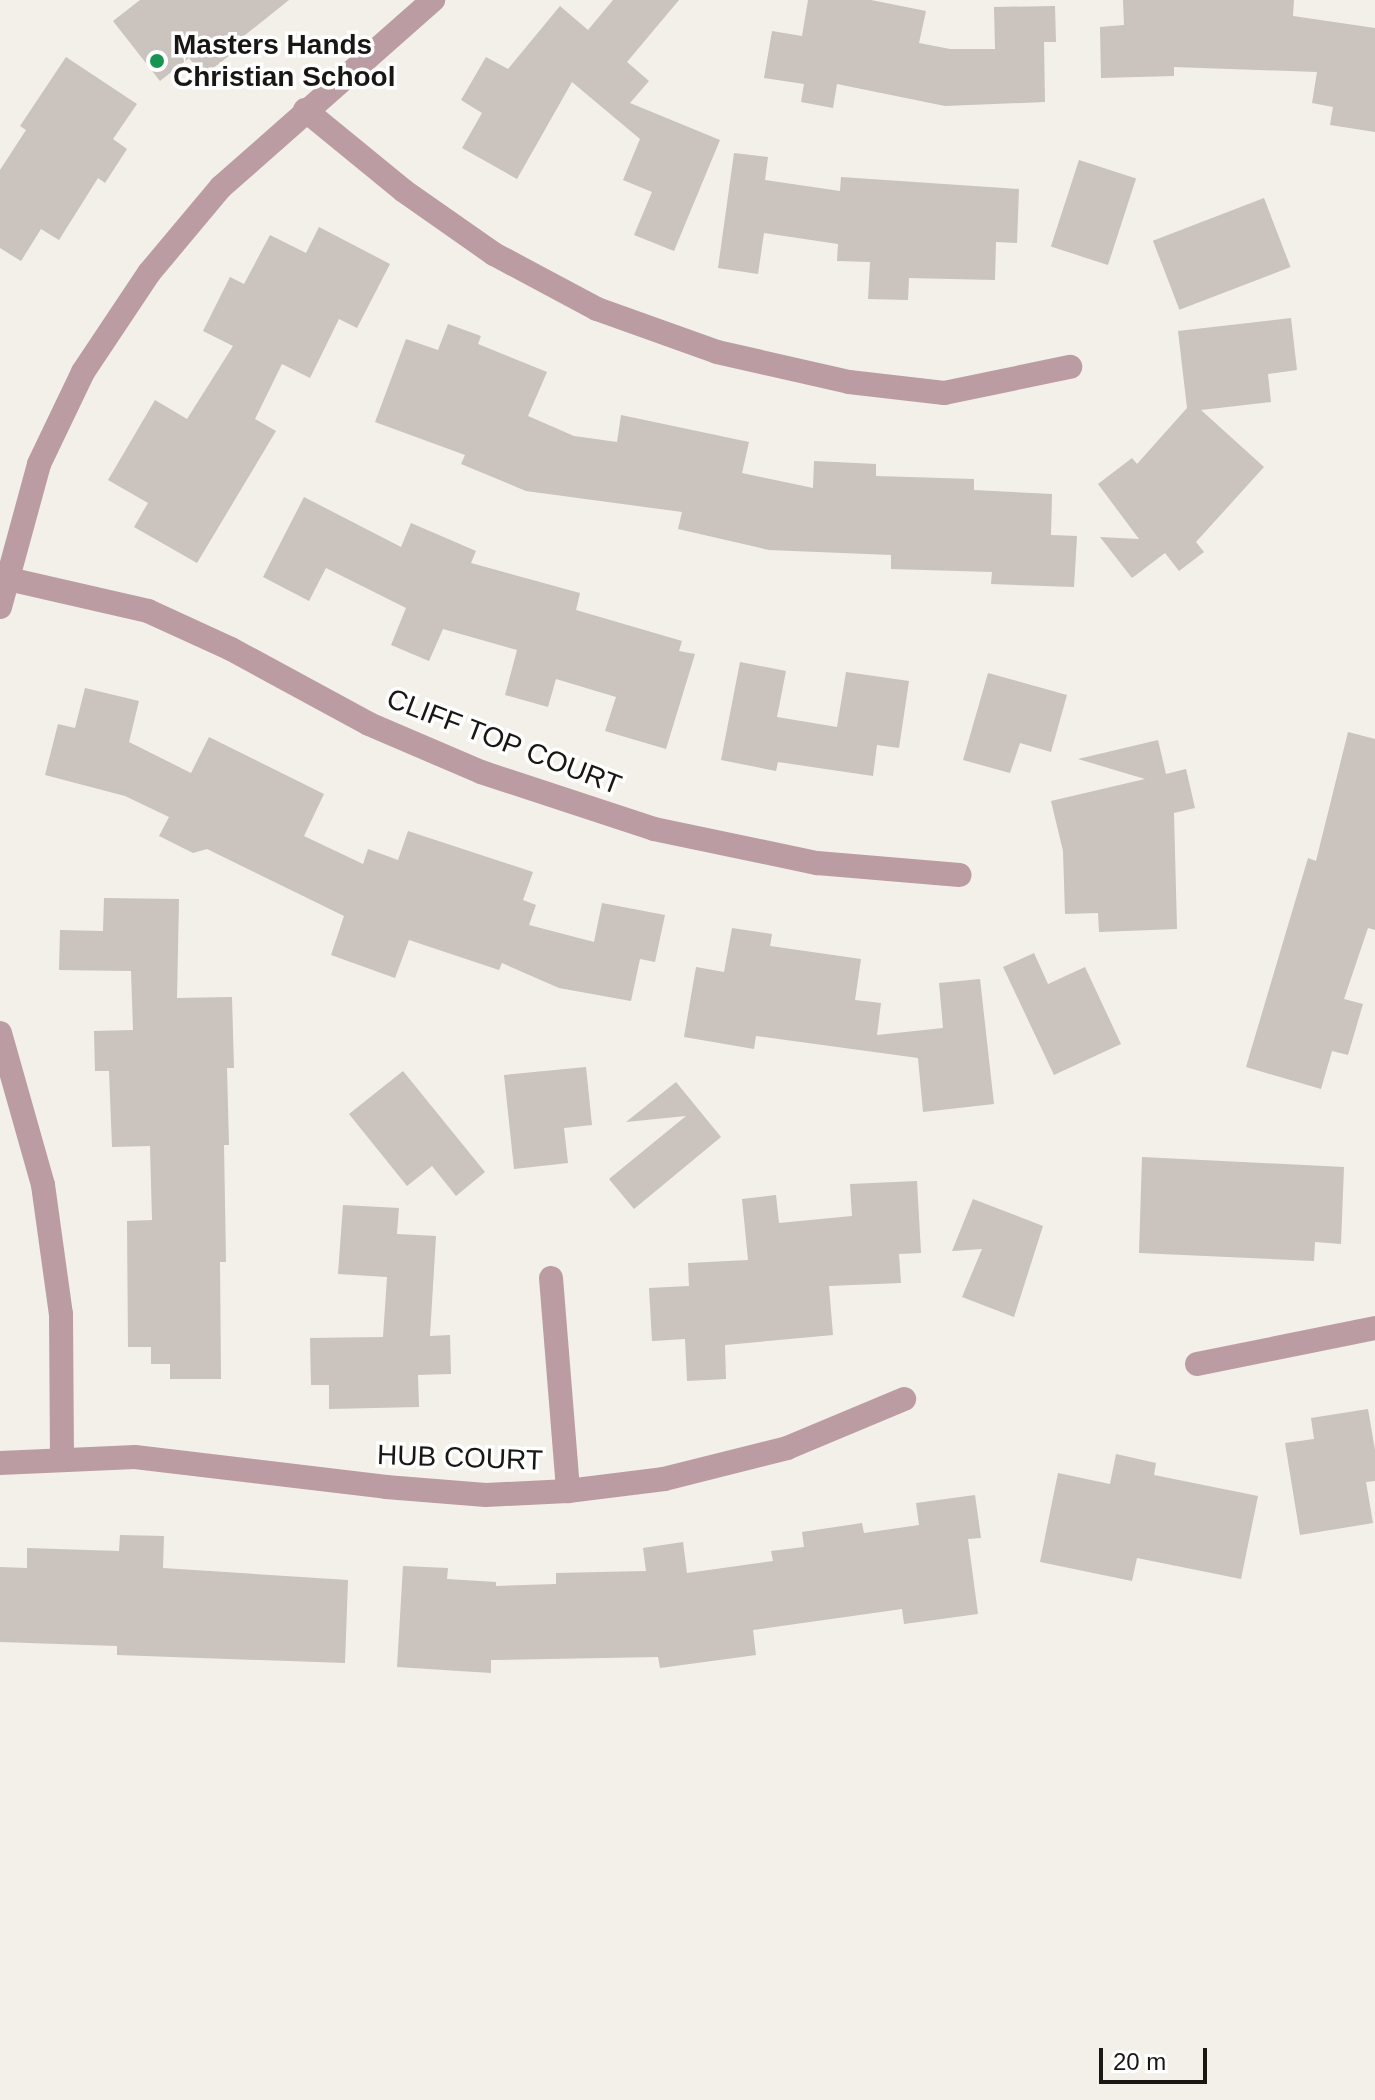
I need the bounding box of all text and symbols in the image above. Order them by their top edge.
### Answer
place label: Masters Hands Christian School [173,28,395,94]
marker: Masters Hands Christian School [148,52,166,70]
street label: CLIFF TOP COURT [382,682,626,802]
street label: HUB COURT [376,1438,544,1478]
scale bar [1103,2032,1211,2082]
text: 20 m [1113,2048,1166,2075]

